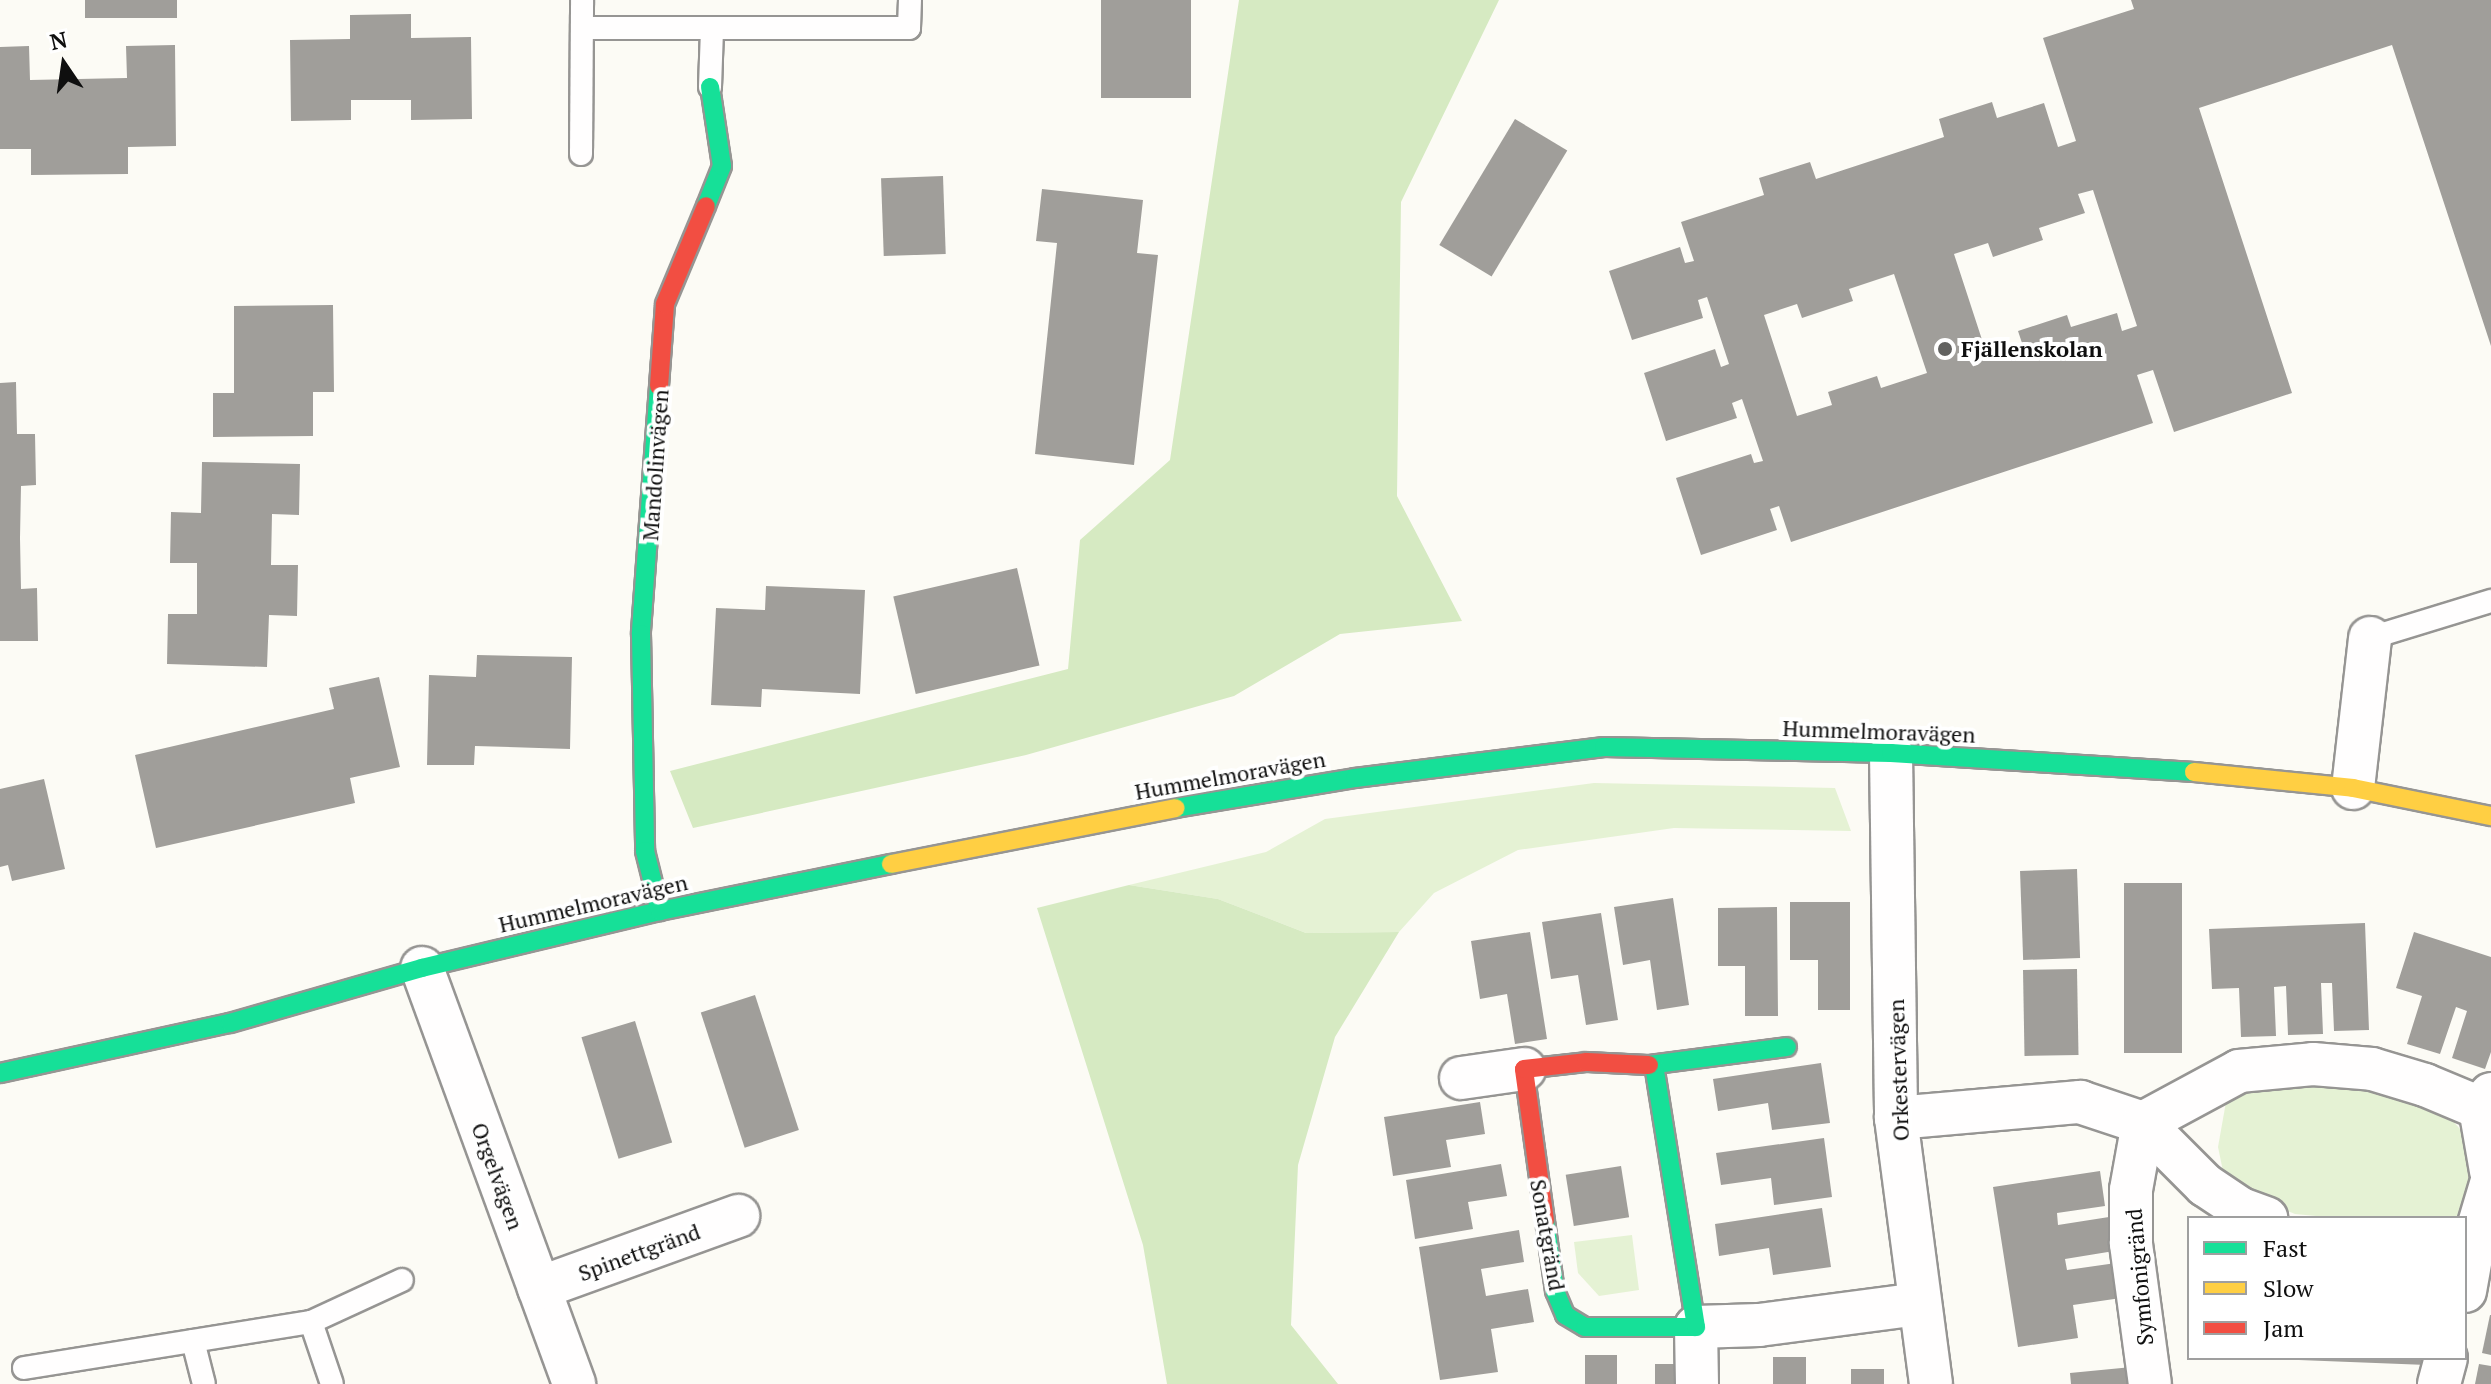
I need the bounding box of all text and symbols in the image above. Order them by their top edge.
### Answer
north arrow [24,24,104,104]
text: N [47,24,70,56]
place label: Fjällenskolan [1961,336,2103,362]
marker: Fjällenskolan [1936,340,1954,358]
street label: Mandolinvägen [637,388,673,542]
street label: Hummelmoravägen [1782,714,1976,748]
street label: Hummelmoravägen [1133,745,1327,805]
street label: Hummelmoravägen [496,868,690,938]
street label: Orkestervägen [1882,998,1914,1142]
street label: Orgelvägen [466,1119,530,1233]
street label: Sonatgränd [1525,1177,1571,1293]
street label: Symfonigränd [2120,1207,2158,1347]
legend [2187,1216,2467,1360]
street label: Spinettgränd [574,1218,704,1286]
text: Fast [2263,1232,2307,1264]
text: Slow [2263,1272,2314,1304]
text: Jam [2263,1312,2304,1344]

